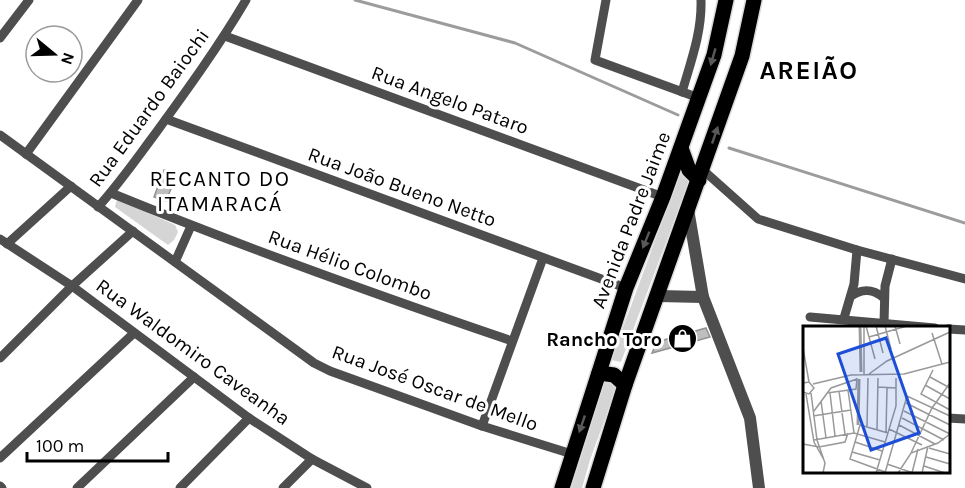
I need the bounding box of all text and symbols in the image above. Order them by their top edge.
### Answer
north arrow [24,24,84,84]
street label: Rua Eduardo Baiochi [84,24,214,192]
one-way arrow [708,48,717,66]
text: N [57,50,79,67]
district label: AREIÃO [759,55,859,86]
street label: Rua Angelo Pataro [368,61,532,139]
one-way arrow [710,126,720,144]
street label: Avenida Padre Jaime [587,128,675,312]
street label: Rua João Bueno Netto [305,142,499,232]
district label: RECANTO DO ITAMARACÁ [149,166,291,217]
street label: Rua Hélio Colombo [265,225,435,305]
one-way arrow [641,231,650,249]
street label: Rua Waldomiro Caveanha [92,274,294,430]
shop icon: Rancho Toro [667,323,699,355]
inset map [803,326,950,473]
place label: Rancho Toro [546,328,662,351]
street label: Rua José Oscar de Mello [329,340,541,436]
one-way arrow [577,415,586,433]
scale bar [27,425,168,463]
text: 100 m [36,435,84,457]

